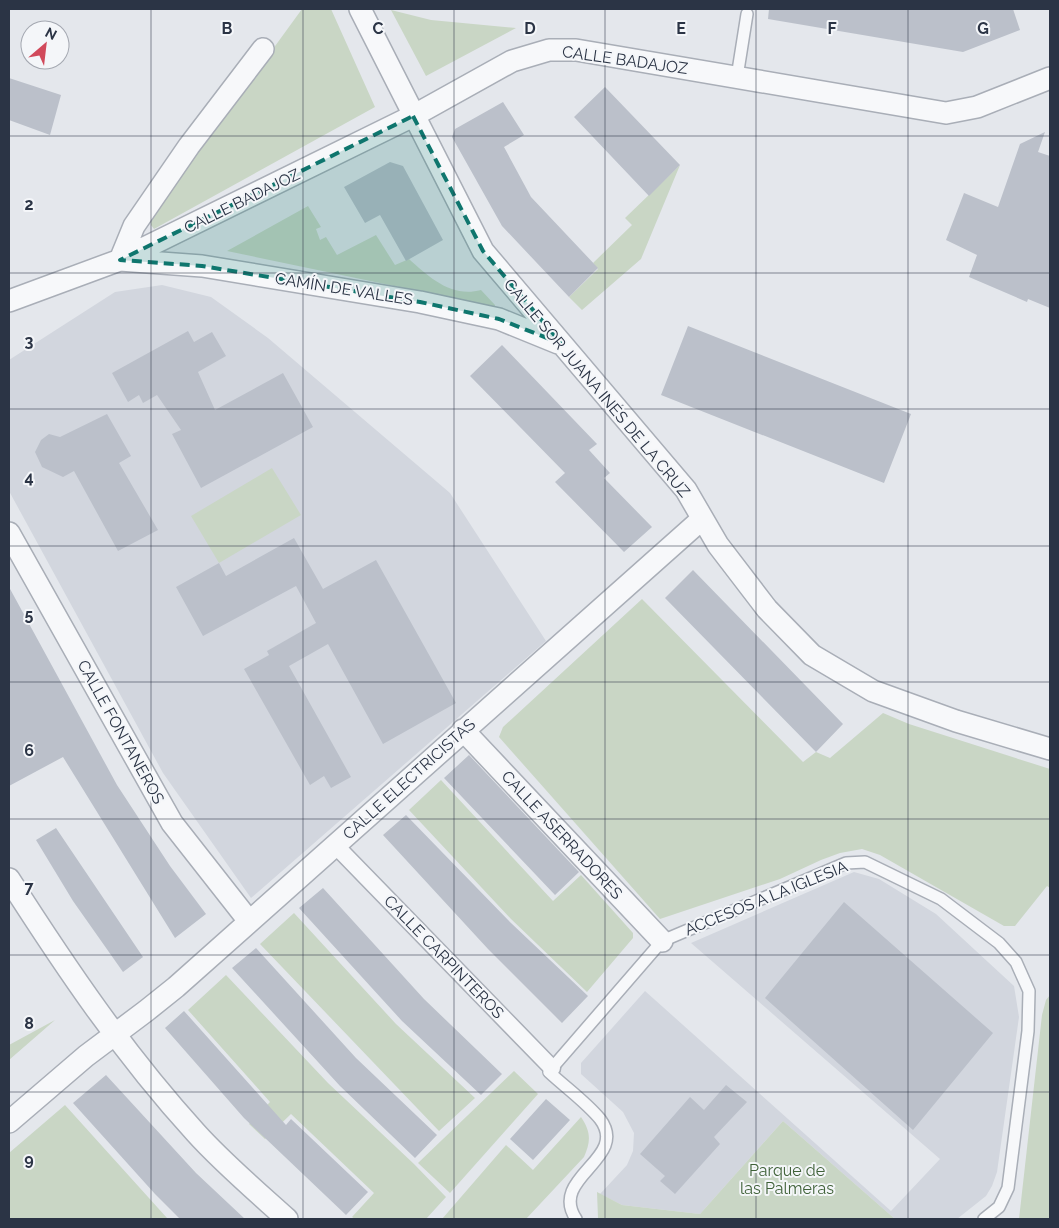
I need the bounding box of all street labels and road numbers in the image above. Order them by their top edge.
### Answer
street label: CALLE BADAJOZ [561,42,689,78]
street label: CALLE BADAJOZ [181,165,303,237]
street label: CAMÍN DE VALLES [274,268,415,309]
street label: CALLE SOR JUANA INÉS DE LA CRUZ [500,274,695,501]
street label: CALLE FONTANEROS [74,657,169,807]
street label: CALLE ELECTRICISTAS [339,714,479,843]
street label: CALLE ASERRADORES [498,767,627,903]
street label: ACCESOS A LA IGLESIA [682,857,850,939]
street label: CALLE CARPINTEROS [380,891,508,1023]

